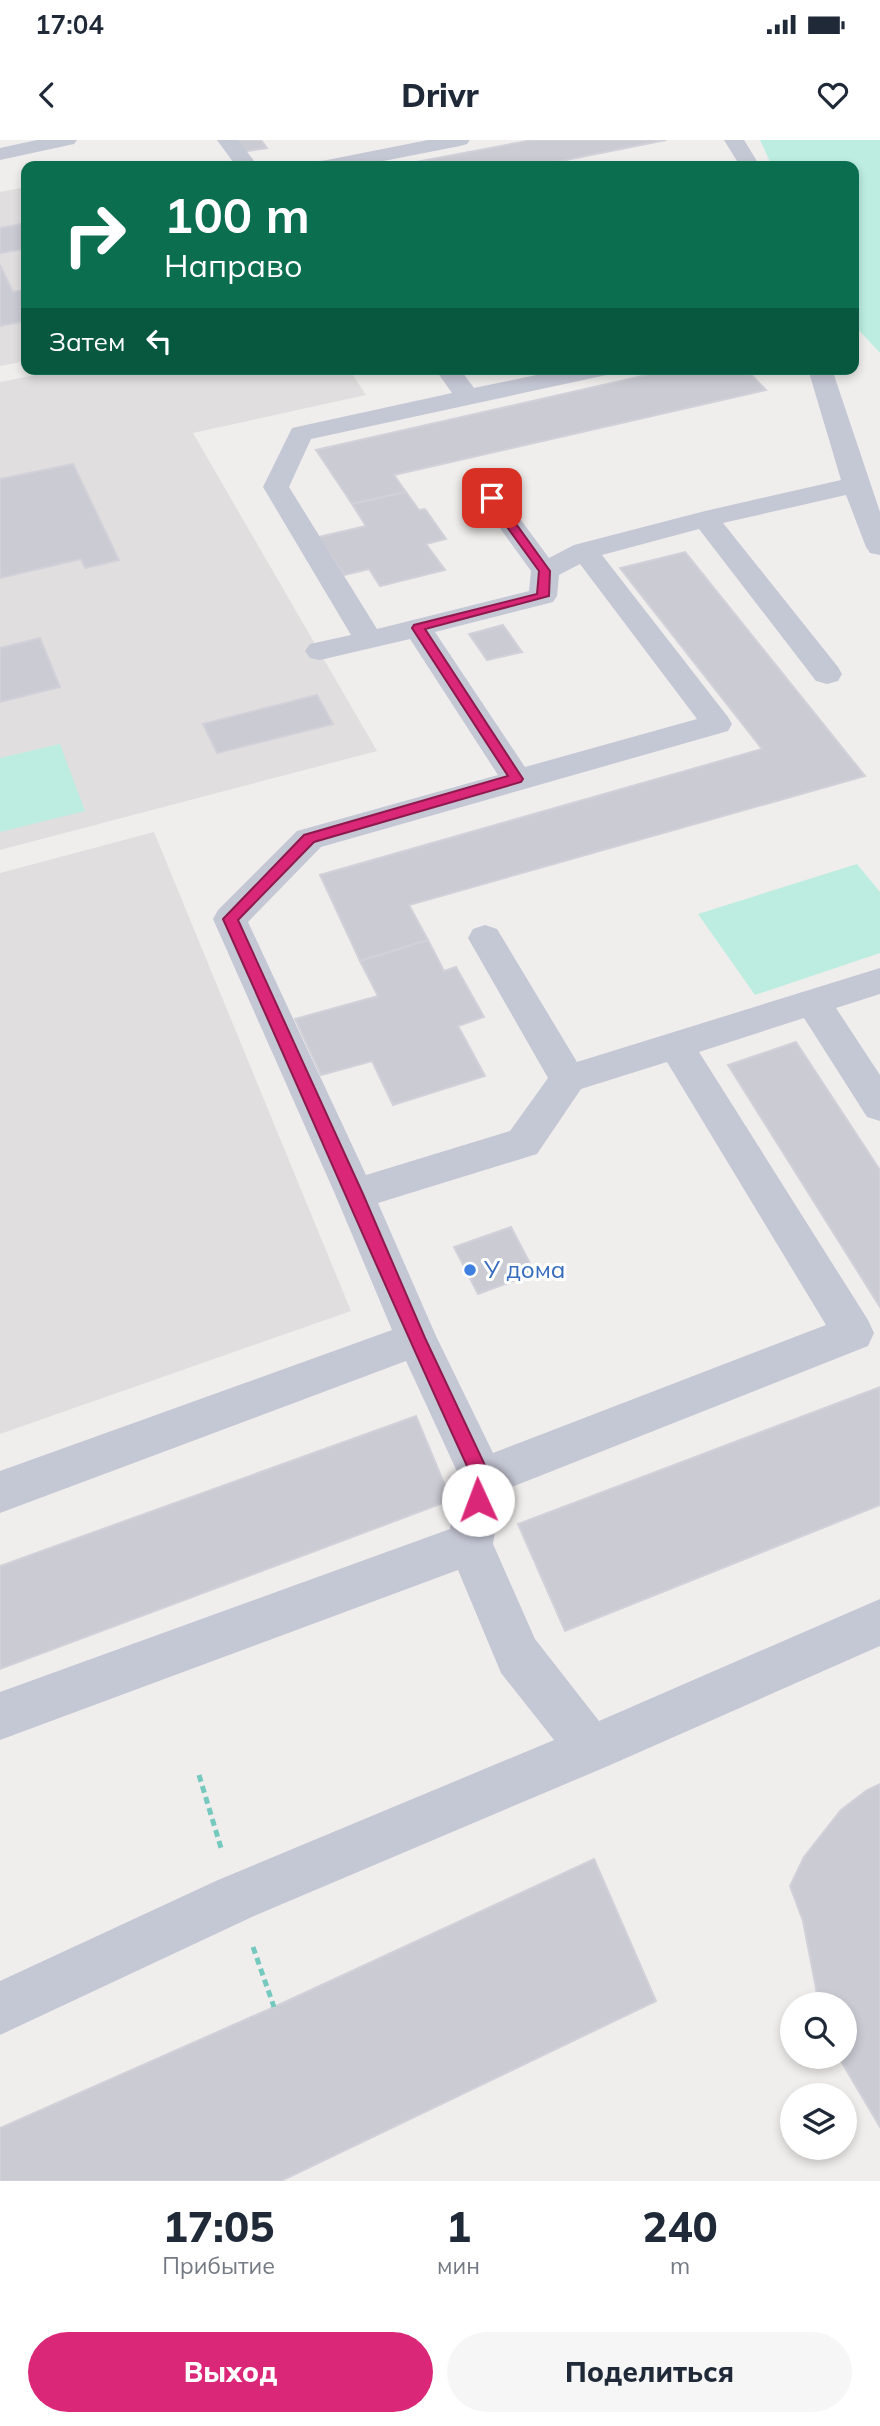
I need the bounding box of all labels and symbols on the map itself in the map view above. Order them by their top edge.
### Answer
pin [462,468,522,528]
place label: У дома [483,1254,566,1284]
marker: У дома [462,1262,478,1278]
position arrow [441,1463,515,1537]

